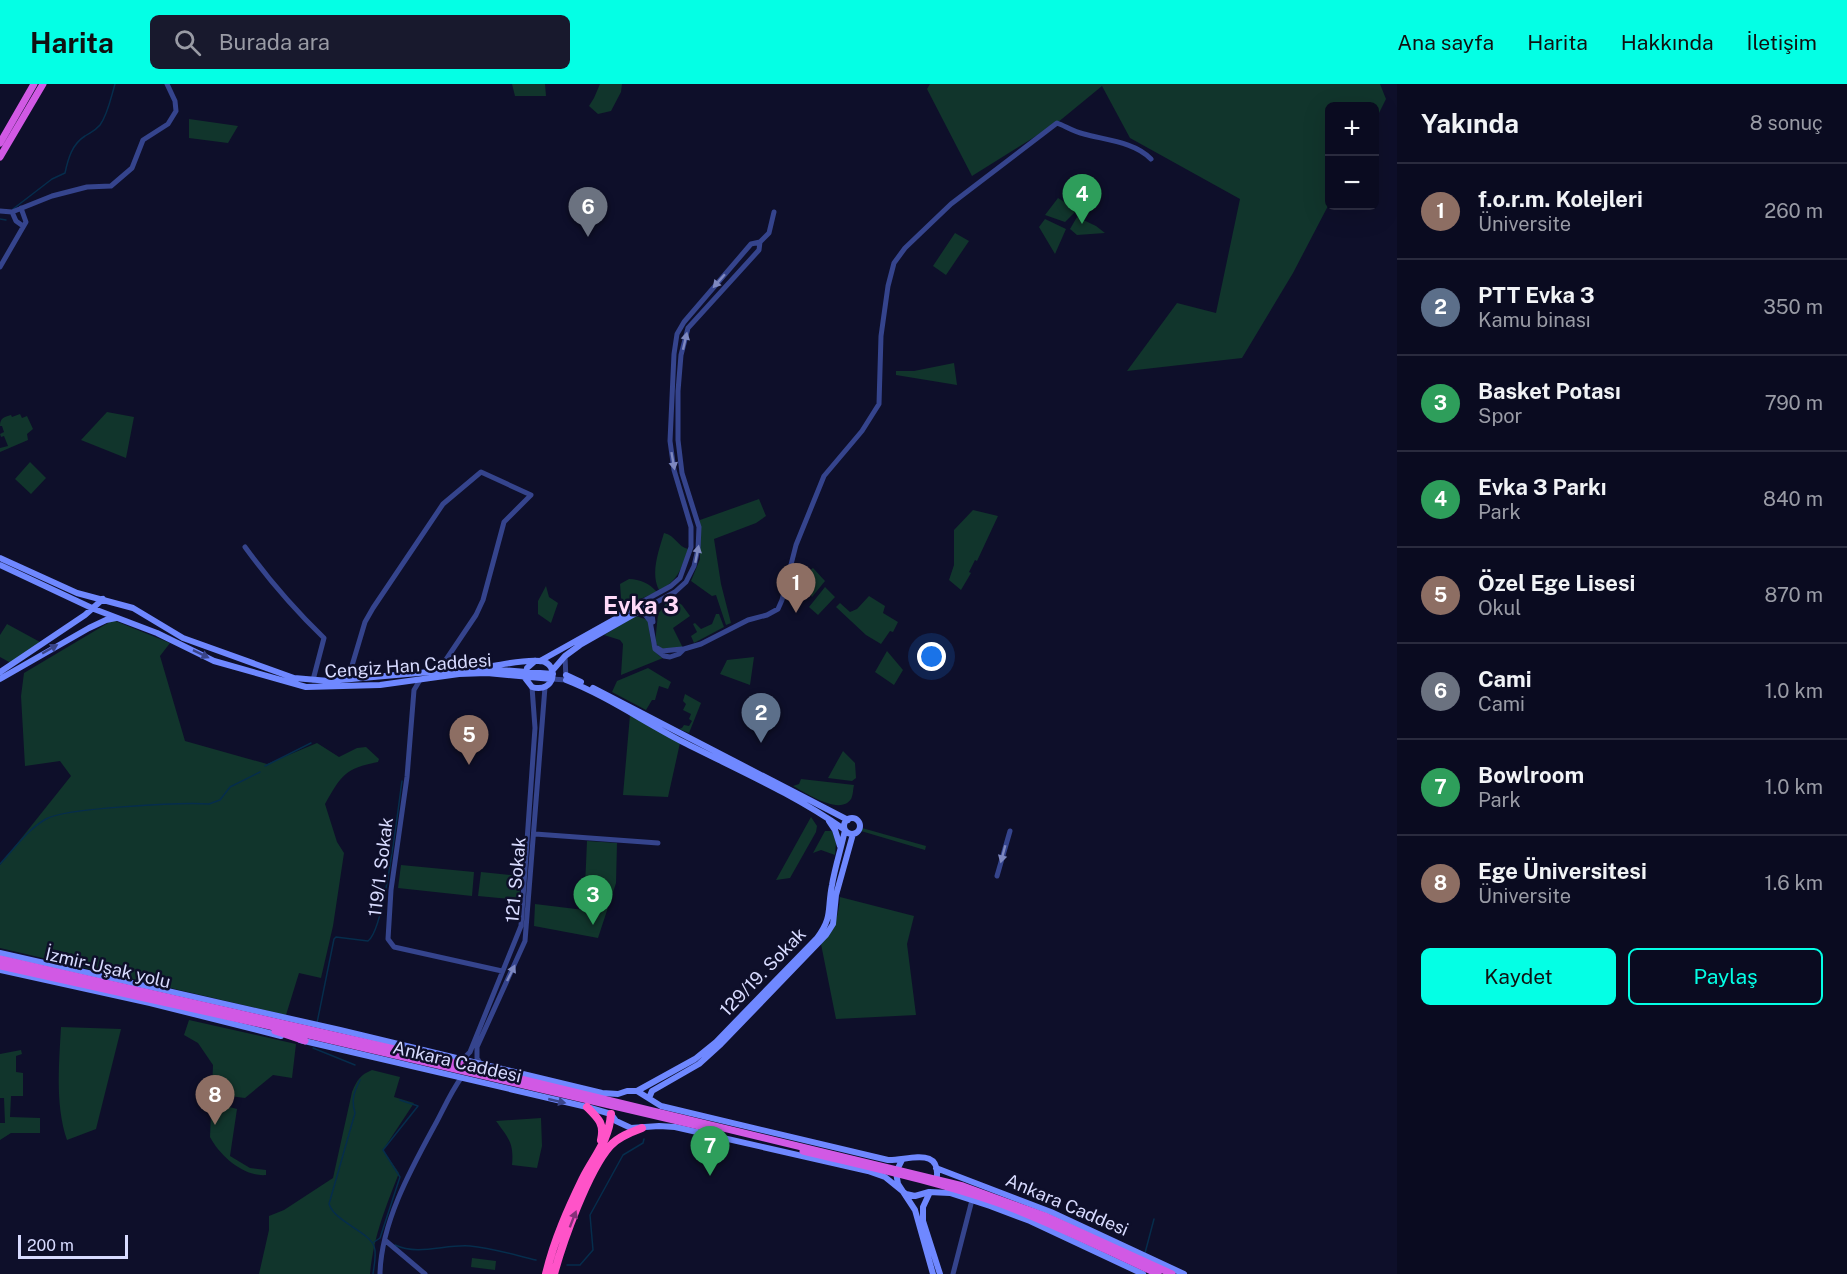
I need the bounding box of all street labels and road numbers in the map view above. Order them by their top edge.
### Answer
street label: Cengiz Han Caddesi [324,649,492,682]
street label: 119/1. Sokak [364,816,397,918]
street label: 121. Sokak [501,836,530,924]
street label: 129/19. Sokak [715,923,810,1020]
street label: İzmir-Uşak yolu [43,942,173,992]
street label: Ankara Caddesi [391,1037,523,1087]
street label: Ankara Caddesi [1003,1169,1132,1240]

